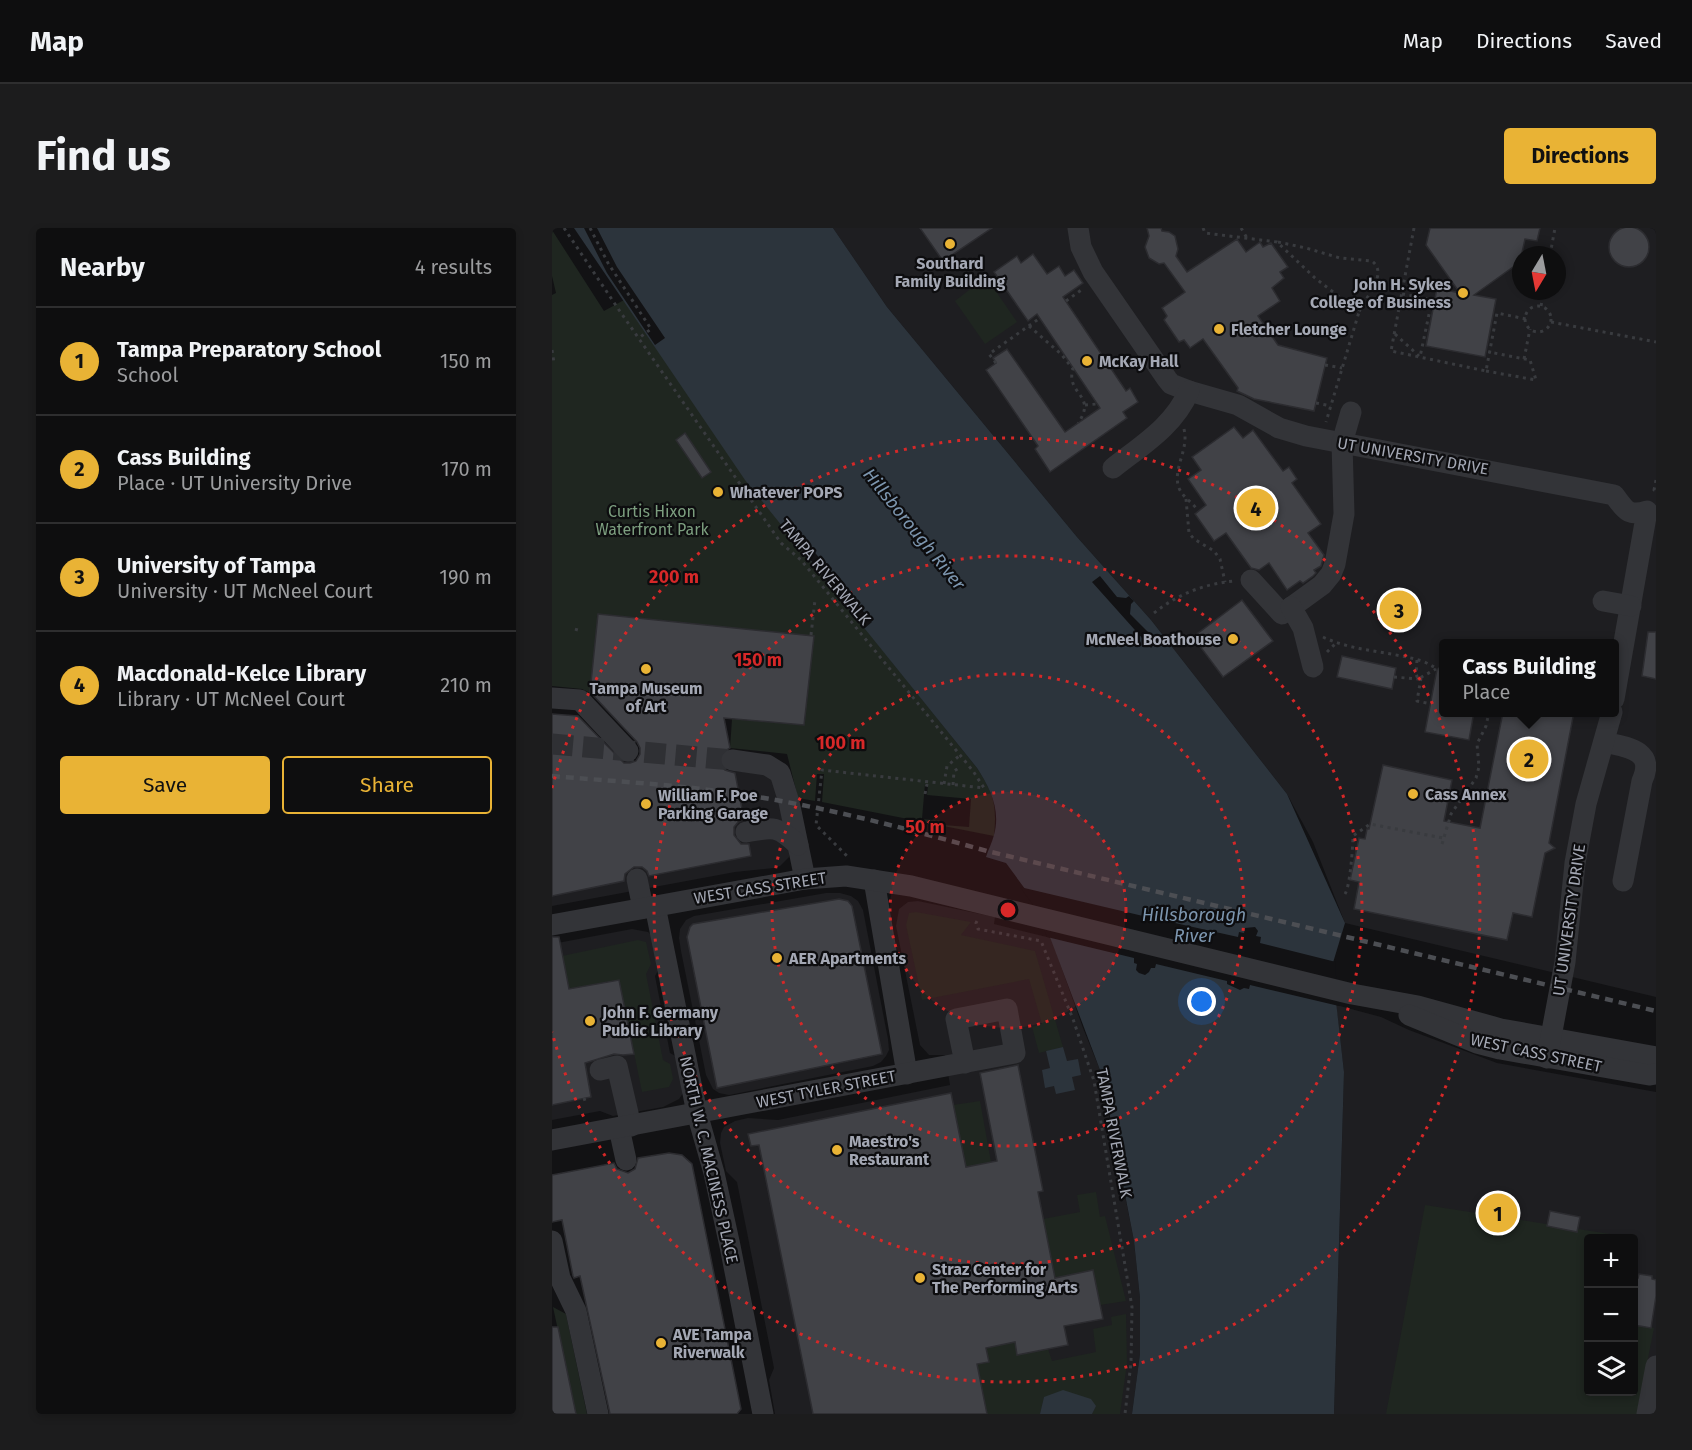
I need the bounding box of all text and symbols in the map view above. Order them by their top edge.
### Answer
text: Map [30,25,84,58]
text: Map [1403,28,1443,54]
text: Directions [1476,28,1572,54]
text: Saved [1605,28,1662,54]
button: Directions [1504,128,1656,184]
text: Find us [36,131,171,181]
marker: Southard Family Building [943,237,957,251]
north arrow [1512,246,1566,300]
text: Nearby [60,252,145,283]
place label: Southard Family Building [895,254,1006,291]
text: 4 results [415,255,492,279]
place label: John H. Sykes College of Business [1310,275,1451,312]
marker: John H. Sykes College of Business [1456,286,1470,300]
place label: Fletcher Lounge [1231,320,1347,339]
marker: Fletcher Lounge [1212,322,1226,336]
text: Tampa Preparatory School [117,336,381,363]
text: 1 [75,349,84,373]
text: 150 m [440,349,492,373]
place label: McKay Hall [1099,352,1179,371]
marker: McKay Hall [1080,354,1094,368]
text: School [117,363,178,387]
street label: UT UNIVERSITY DRIVE [1336,433,1490,479]
text: Cass Building [117,444,251,471]
text: 2 [74,457,85,481]
text: 170 m [441,457,492,481]
water label: Hillsborough River [858,464,970,595]
text: Place · UT University Drive [117,471,352,495]
place label: Whatever POPS [730,483,842,502]
marker: Whatever POPS [711,485,725,499]
pin: 4 [1236,486,1276,530]
park label: Curtis Hixon Waterfront Park [595,502,709,539]
street label: TAMPA RIVERWALK [775,515,875,629]
text: University of Tampa [117,552,316,579]
text: 3 [74,565,85,589]
text: 190 m [439,565,492,589]
text: 200 m [649,566,699,588]
text: University · UT McNeel Court [117,579,373,603]
pin: 3 [1380,588,1418,632]
place label: McNeel Boathouse [1086,630,1221,649]
marker: McNeel Boathouse [1226,632,1240,646]
popup [1439,639,1619,717]
text: 150 m [734,649,782,671]
text: Cass Building [1462,653,1596,680]
text: Macdonald-Kelce Library [117,660,366,687]
marker: Tampa Museum of Art [639,662,653,676]
text: 4 [74,673,85,697]
text: 210 m [440,673,492,697]
place label: Tampa Museum of Art [589,679,703,716]
text: Place [1462,680,1510,704]
text: Library · UT McNeel Court [117,687,345,711]
text: 100 m [817,732,865,754]
pin: 2 [1510,736,1548,782]
button: Save [60,756,270,814]
button: Share [282,756,492,814]
place label: Cass Annex [1425,785,1507,804]
place label: William F. Poe Parking Garage [658,786,768,823]
marker: Cass Annex [1406,787,1420,801]
marker: William F. Poe Parking Garage [639,797,653,811]
text: 50 m [905,816,945,838]
street label: UT UNIVERSITY DRIVE [1549,843,1589,997]
street label: WEST CASS STREET [692,868,828,908]
centre of rings [998,900,1018,920]
water label: Hillsborough River [1142,904,1246,947]
place label: AER Apartments [788,949,906,968]
marker: AER Apartments [770,951,784,965]
your location [1187,987,1216,1016]
place label: John F. Germany Public Library [601,1003,719,1040]
marker: John F. Germany Public Library [583,1014,597,1028]
street label: WEST CASS STREET [1469,1030,1604,1076]
street label: NORTH W. C. MACINESS PLACE [676,1054,742,1266]
street label: WEST TYLER STREET [755,1066,898,1112]
street label: TAMPA RIVERWALK [1092,1066,1136,1200]
place label: Maestro's Restaurant [849,1132,930,1169]
marker: Maestro's Restaurant [830,1143,844,1157]
pin: 1 [1478,1190,1518,1236]
map controls [1584,1234,1638,1396]
button: + [1584,1234,1638,1288]
place label: Straz Center for The Performing Arts [932,1260,1078,1297]
marker: Straz Center for The Performing Arts [913,1271,927,1285]
button: − [1584,1288,1638,1342]
place label: AVE Tampa Riverwalk [672,1325,752,1362]
marker: AVE Tampa Riverwalk [654,1336,668,1350]
button: layers [1584,1342,1638,1396]

